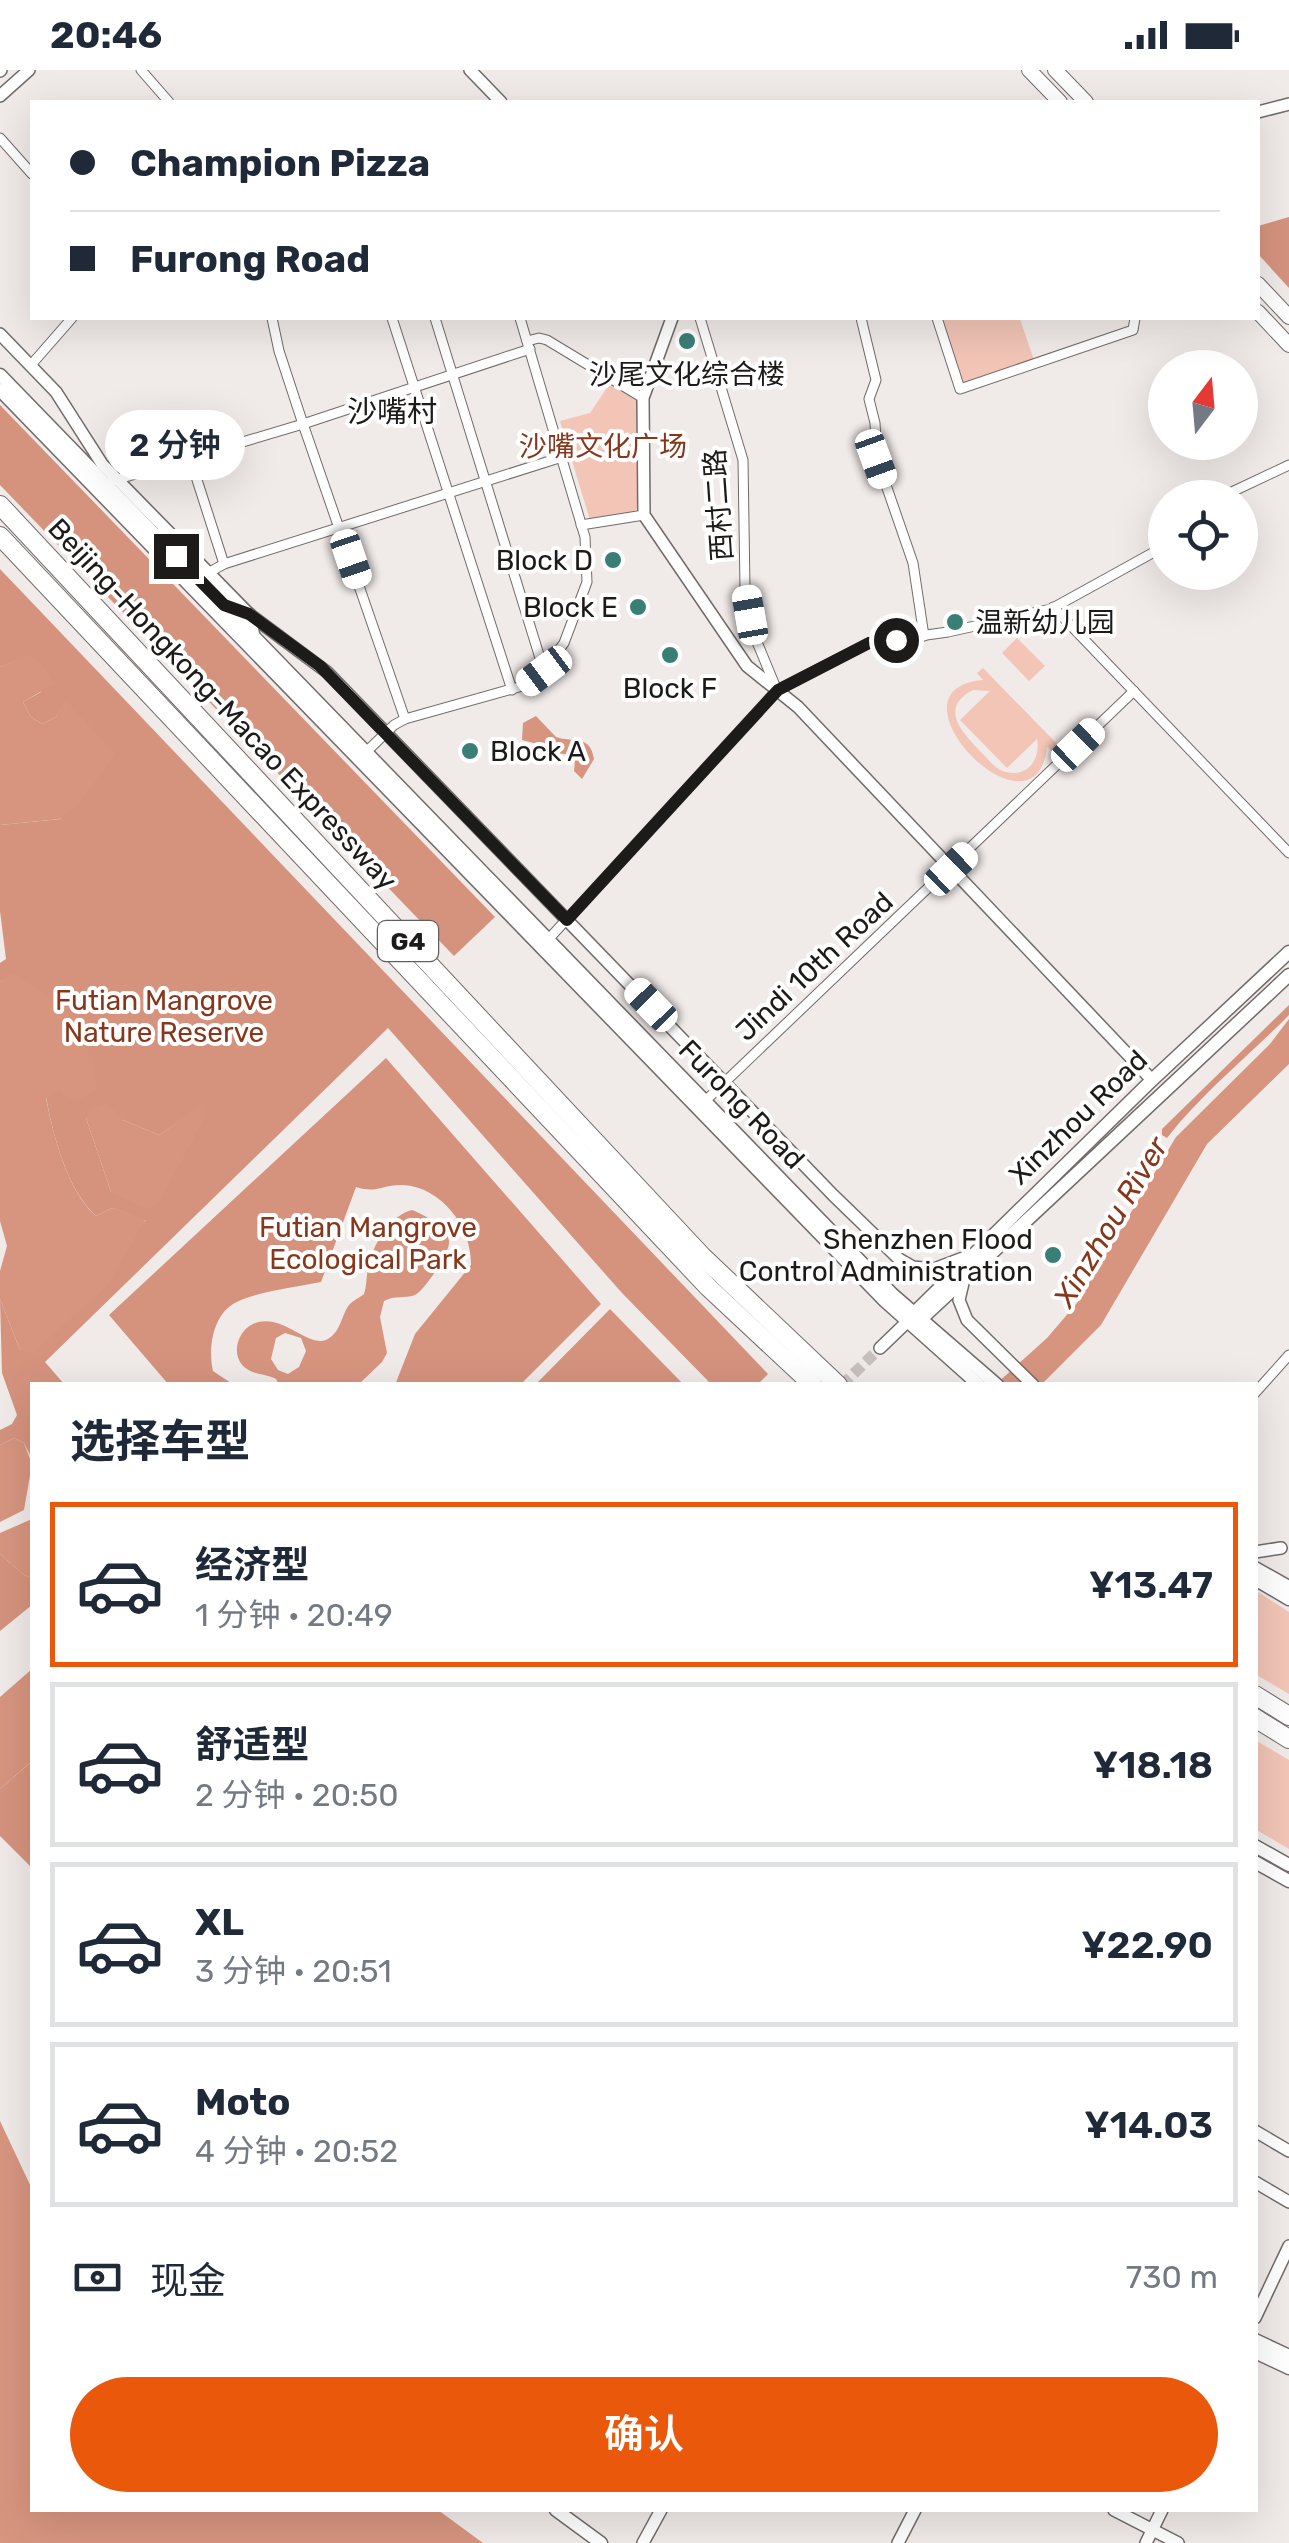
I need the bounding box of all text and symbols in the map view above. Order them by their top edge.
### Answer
text: 20:46 [50,12,162,58]
text: Champion Pizza [130,140,430,186]
text: Furong Road [130,236,370,282]
marker: 沙尾文化综合楼 [676,330,698,352]
north arrow [1148,350,1258,460]
map controls [1148,350,1258,590]
place label: 沙尾文化综合楼 [589,358,785,391]
district label: 沙嘴村 [347,394,437,430]
callout: 2 分钟 [106,411,246,481]
text: 2 分钟 [129,426,221,464]
car [852,426,900,492]
park label: 沙嘴文化广场 [519,430,687,463]
street label: 西村二路 [698,448,739,562]
button: locate [1148,480,1258,590]
street label: Beijing-Hongkong-Macao Expressway [41,512,404,897]
car [327,526,375,592]
route end [154,534,199,579]
place label: Block D [496,544,593,577]
marker: Block D [602,549,624,571]
car [730,583,770,647]
place label: Block E [523,591,618,624]
marker: Block E [627,596,649,618]
place label: 温新幼儿园 [975,606,1115,639]
marker: 温新幼儿园 [944,611,966,633]
route start [874,618,919,663]
car [511,641,577,701]
marker: Block F [659,644,681,666]
place label: Block F [623,672,717,705]
car [1046,713,1110,777]
place label: Block A [490,735,586,768]
marker: Block A [459,740,481,762]
car [919,837,983,901]
street label: Jindi 10th Road [729,885,900,1048]
road number: G4 [378,921,438,961]
car [619,973,683,1037]
park label: Futian Mangrove Nature Reserve [55,984,273,1049]
street label: Furong Road [672,1033,811,1176]
street label: Xinzhou Road [1003,1043,1154,1191]
water label: Xinzhou River [1045,1129,1177,1315]
park label: Futian Mangrove Ecological Park [259,1211,477,1276]
place label: Shenzhen Flood Control Administration [739,1223,1033,1288]
marker: Shenzhen Flood Control Administration [1042,1244,1064,1266]
text: 选择车型 [70,1415,250,1468]
icon: car [75,1540,165,1630]
text: 经济型 [195,1542,309,1588]
text: ¥13.47 [1089,1562,1213,1608]
text: 1 分钟 · 20:49 [195,1596,393,1634]
icon: car [75,1720,165,1810]
text: 舒适型 [195,1722,309,1768]
text: ¥18.18 [1093,1742,1213,1788]
text: 2 分钟 · 20:50 [195,1776,399,1814]
text: XL [195,1899,244,1945]
icon: car [75,1900,165,1990]
text: ¥22.90 [1081,1922,1213,1968]
text: 3 分钟 · 20:51 [195,1952,392,1990]
text: Moto [195,2079,291,2125]
icon: car [75,2080,165,2170]
text: ¥14.03 [1084,2102,1213,2148]
text: 4 分钟 · 20:52 [195,2132,398,2170]
icon: cash [70,2250,125,2305]
text: 现金 [150,2258,226,2304]
text: 730 m [1126,2258,1218,2296]
button: 确认 [70,2377,1218,2492]

